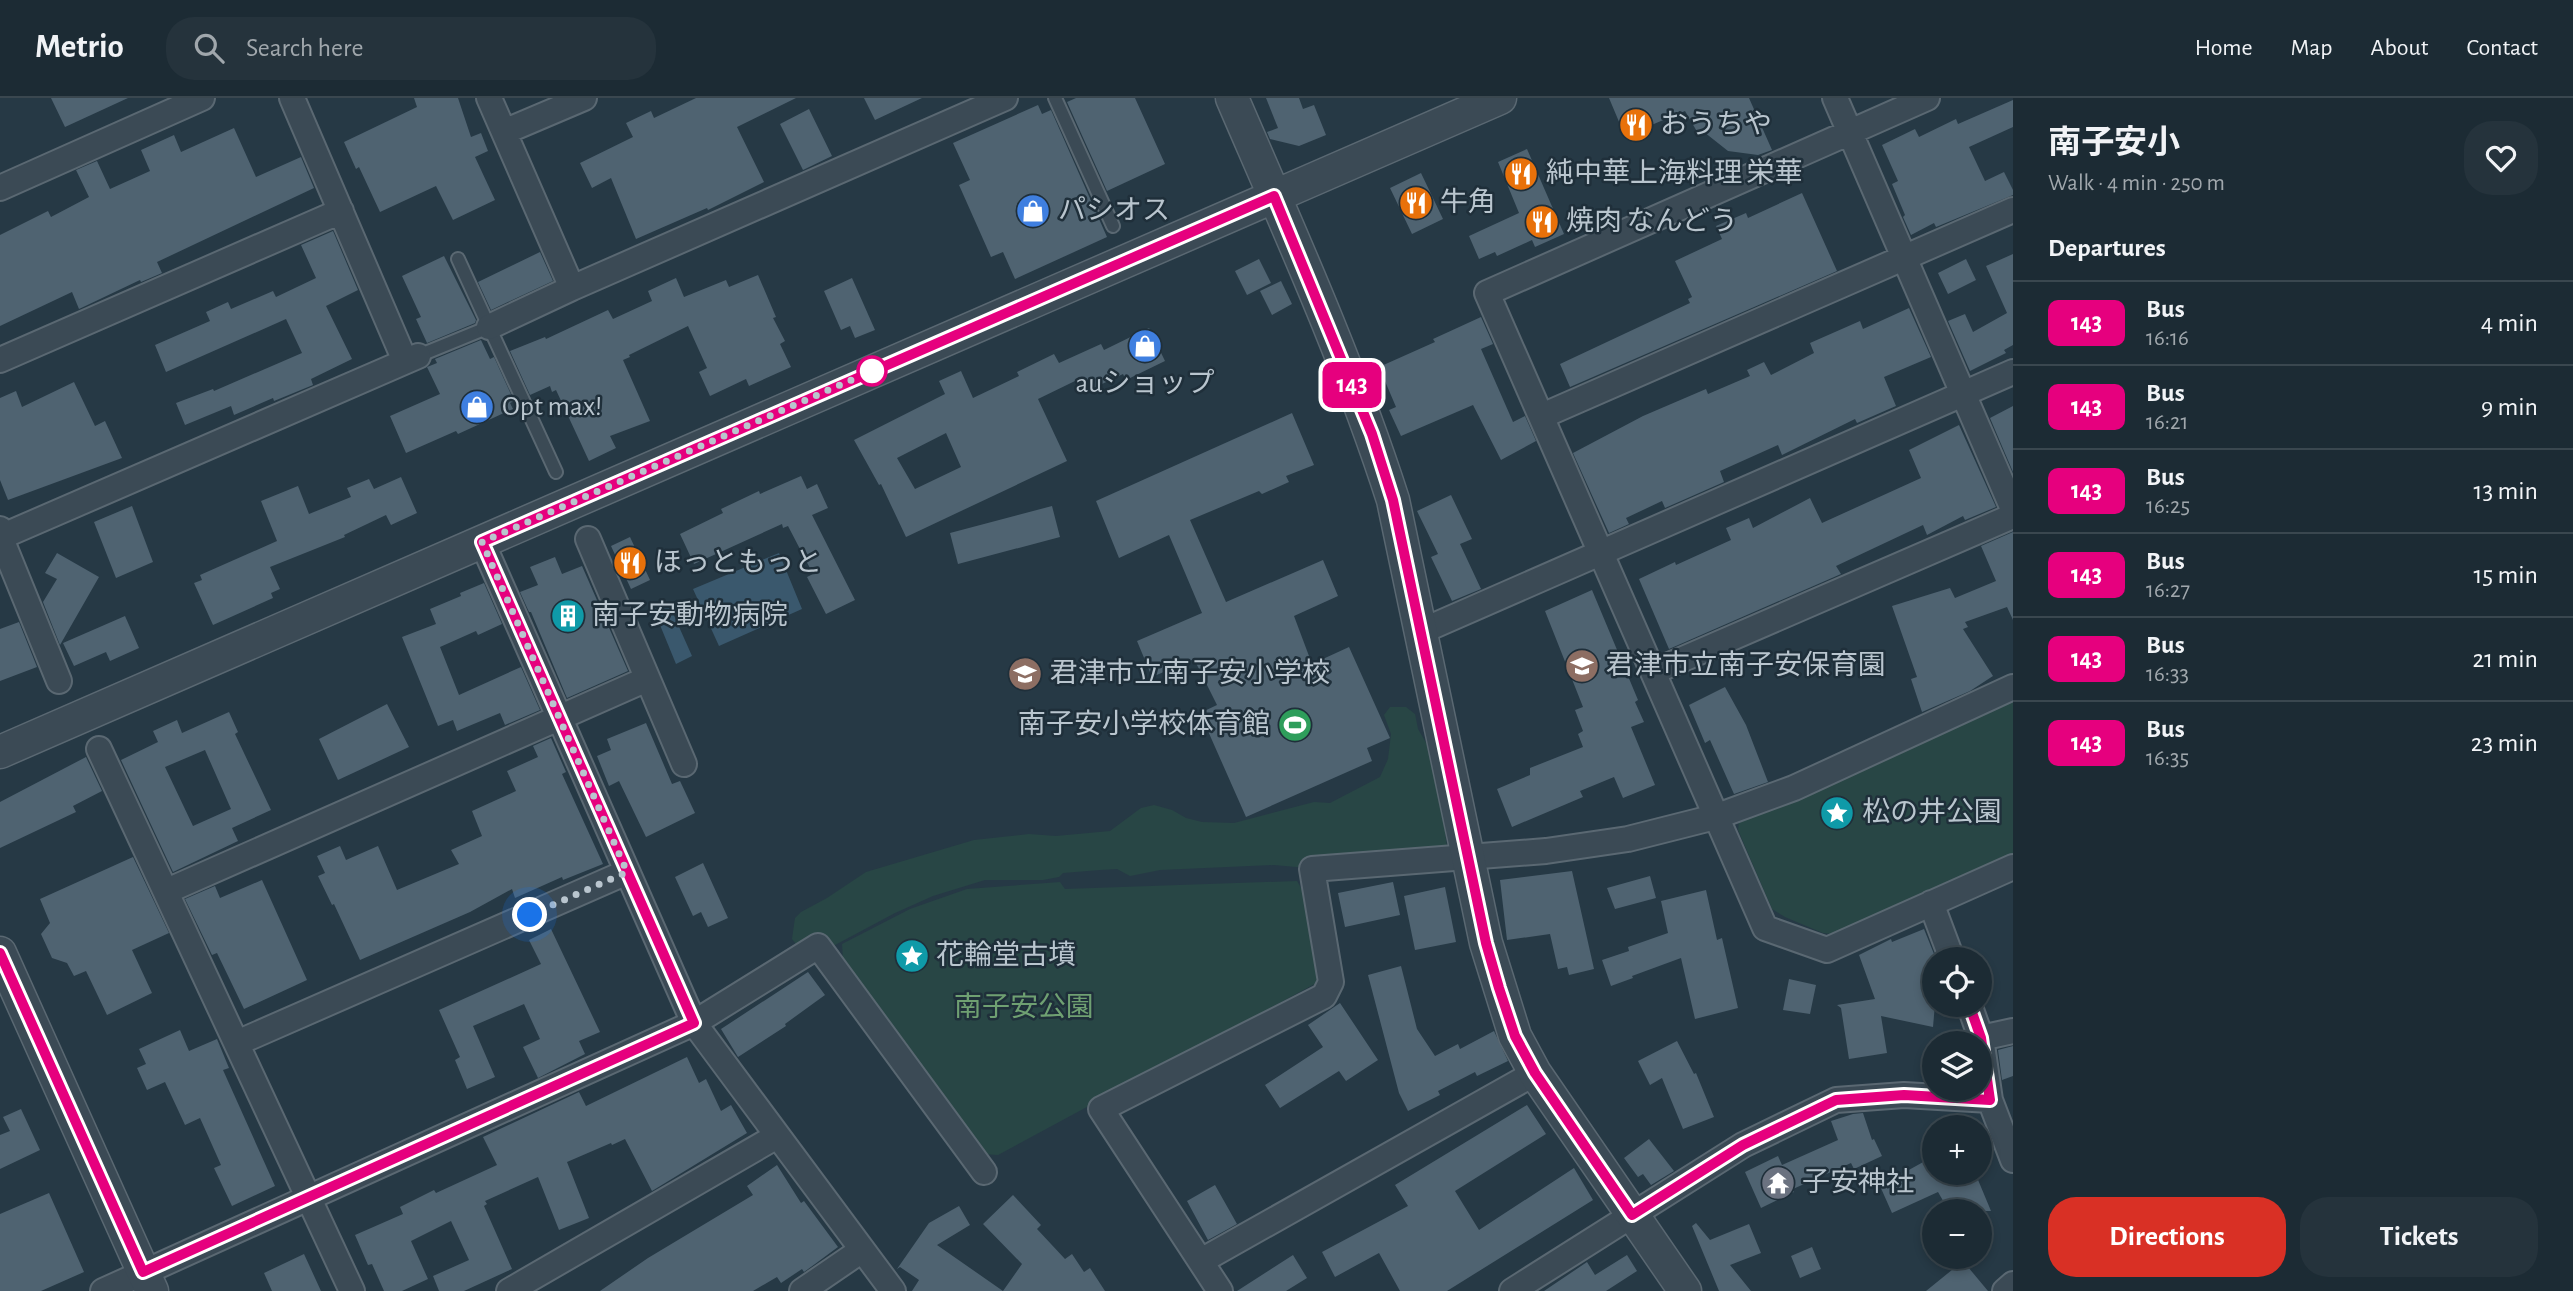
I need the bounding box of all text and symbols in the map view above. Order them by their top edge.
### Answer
search box [166,17,656,80]
icon: search [190,29,228,67]
text: Metrio [35,31,124,64]
text: Search here [246,35,363,61]
text: Home [2195,36,2253,60]
text: Map [2291,36,2333,60]
text: About [2371,36,2428,60]
text: Contact [2466,36,2538,60]
restaurant icon: おうちや [1617,106,1655,144]
place label: おうちや [1660,110,1772,139]
button: heart [2464,121,2538,195]
text: 南子安小 [2048,127,2180,160]
restaurant icon: 純中華上海料理 栄華 [1502,155,1540,193]
place label: 純中華上海料理 栄華 [1546,158,1803,188]
text: Walk · 4 min · 250 m [2048,172,2225,195]
restaurant icon: 牛角 [1397,184,1435,222]
place label: 牛角 [1440,187,1496,217]
shop icon: パシオス [1014,192,1052,230]
place label: パシオス [1058,196,1170,225]
restaurant icon: 焼肉 なんどう [1523,203,1561,241]
place label: 焼肉 なんどう [1566,206,1738,236]
text: Departures [2048,235,2166,261]
text: Bus [2146,296,2185,322]
text: 4 min [2481,310,2538,336]
text: 143 [2071,311,2102,335]
shop icon: auショップ [1126,327,1164,365]
text: 16:16 [2146,327,2189,350]
unlabelled marker [857,356,887,386]
line badge: 143 [1312,362,1392,408]
place label: auショップ [1075,368,1215,398]
text: 143 [1336,373,1368,397]
text: Bus [2146,380,2185,406]
shop icon: Opt max! [458,388,496,426]
place label: Opt max! [502,393,602,421]
text: 9 min [2481,394,2538,420]
text: 143 [2071,395,2102,419]
text: 16:21 [2146,411,2188,434]
text: Bus [2146,464,2185,490]
text: 13 min [2474,478,2538,504]
text: 143 [2071,479,2102,503]
text: 16:25 [2146,495,2190,518]
restaurant icon: ほっともっと [611,544,649,582]
place label: ほっともっと [654,548,822,577]
text: Bus [2146,548,2185,574]
text: 15 min [2473,562,2538,588]
text: 143 [2071,563,2102,587]
text: 16:27 [2146,579,2190,602]
building icon: 南子安動物病院 [549,597,587,635]
place label: 南子安動物病院 [592,600,788,630]
text: Bus [2146,632,2185,658]
text: 21 min [2472,646,2538,672]
school or university icon: 君津市立南子安保育園 [1563,647,1601,685]
text: 143 [2071,647,2102,671]
place label: 君津市立南子安保育園 [1606,650,1886,680]
school or university icon: 君津市立南子安小学校 [1006,655,1044,693]
place label: 君津市立南子安小学校 [1050,658,1330,688]
text: 16:33 [2146,663,2189,686]
sports icon: 南子安小学校体育館 [1276,706,1314,744]
place label: 南子安小学校体育館 [1018,709,1270,739]
text: Bus [2146,716,2185,742]
text: 23 min [2471,730,2538,756]
text: 143 [2071,731,2102,755]
text: 16:35 [2146,747,2189,770]
place icon: 松の井公園 [1818,794,1856,832]
place label: 松の井公園 [1862,797,2002,827]
your location [512,897,547,932]
place icon: 花輪堂古墳 [893,937,931,975]
place label: 花輪堂古墳 [936,940,1076,970]
map controls [1922,947,1992,1269]
button: locate [1922,947,1992,1017]
park label: 南子安公園 [954,992,1094,1022]
button: layers [1922,1031,1992,1101]
button: + [1922,1115,1992,1185]
temple icon: 子安神社 [1759,1164,1797,1202]
place label: 子安神社 [1802,1167,1914,1197]
button: Directions [2048,1197,2286,1277]
button: Tickets [2300,1197,2538,1277]
button: − [1922,1199,1992,1269]

